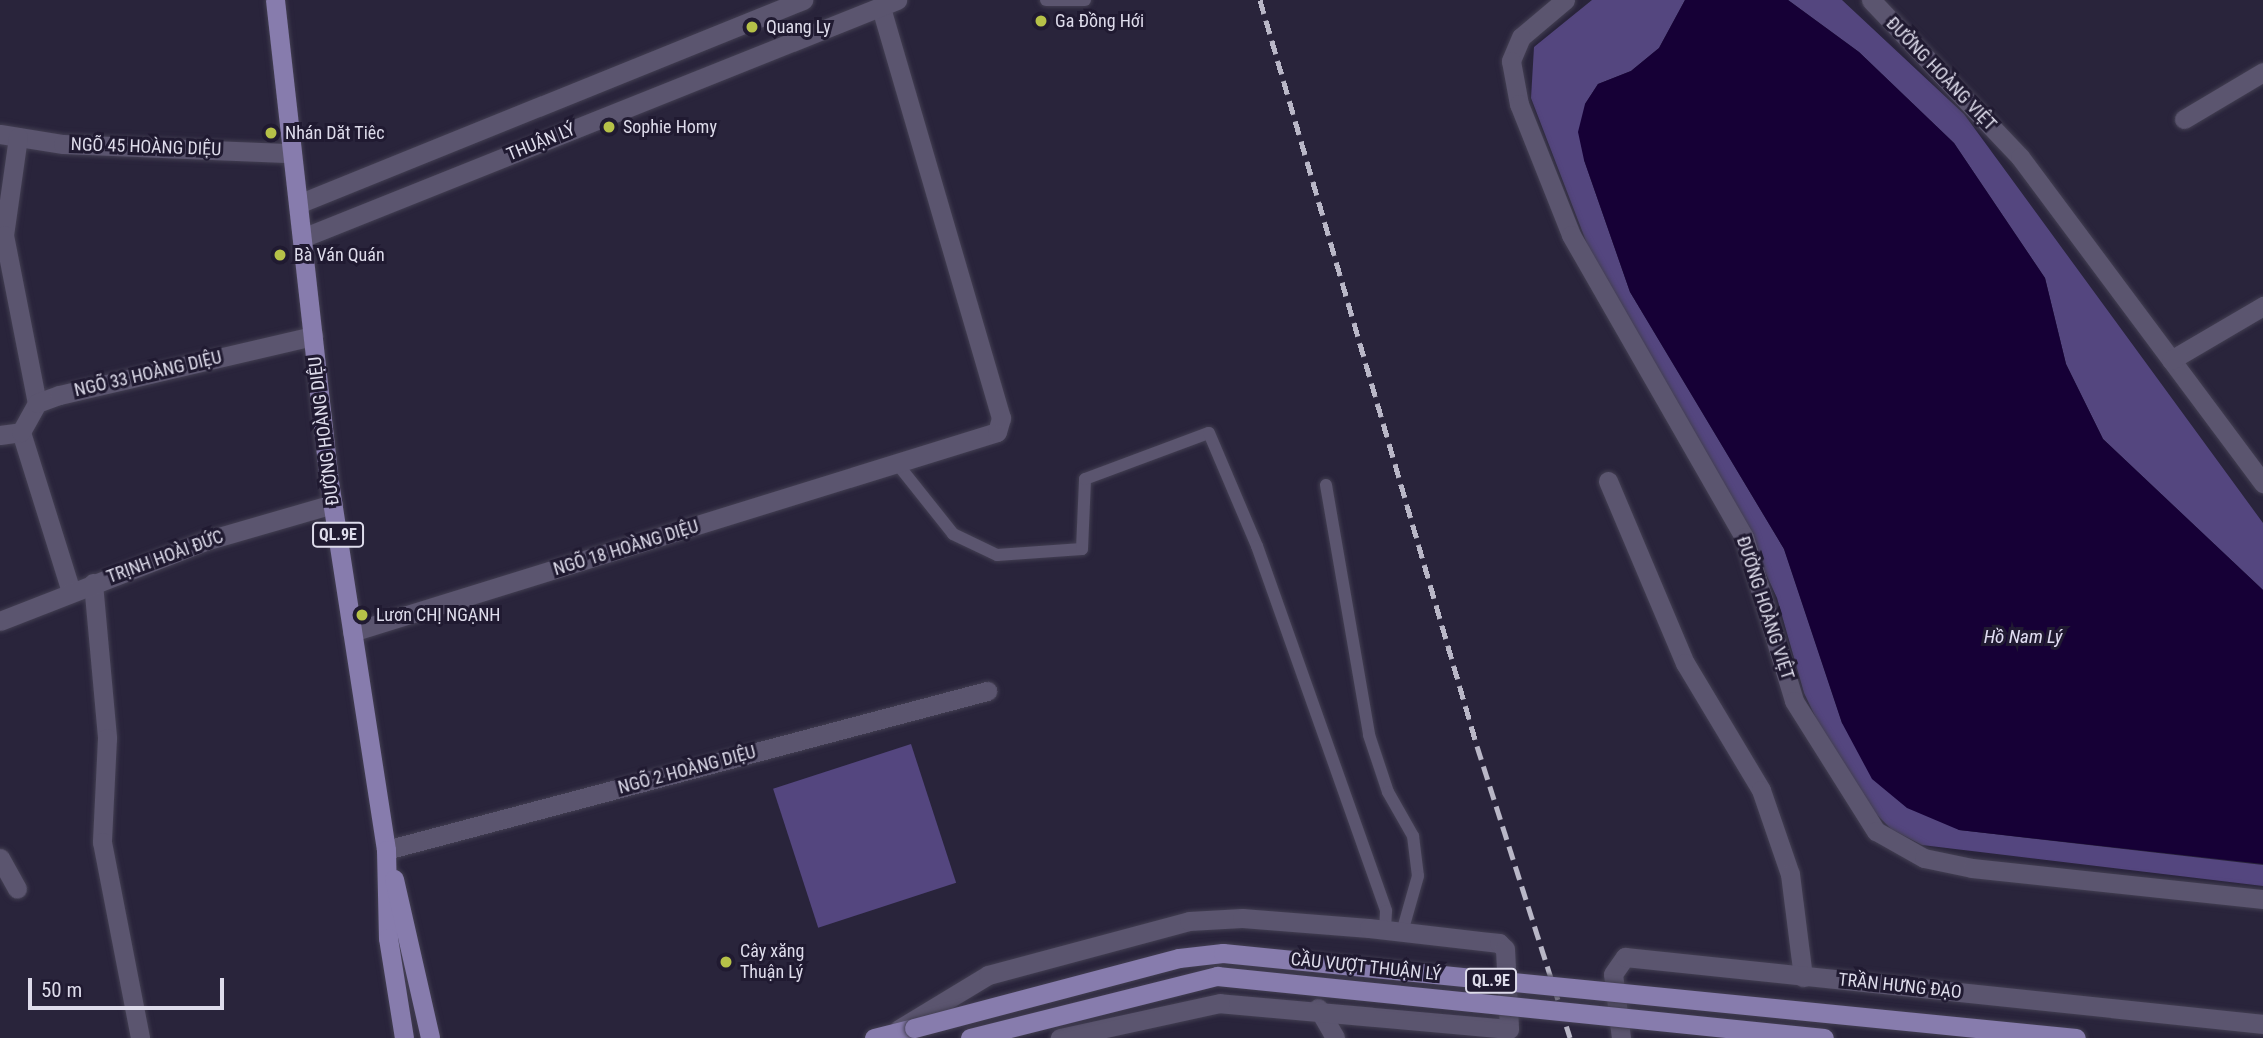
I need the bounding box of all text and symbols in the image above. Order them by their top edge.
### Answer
place label: Ga Đồng Hới [1055,10,1144,32]
marker: Ga Đồng Hới [1033,13,1049,29]
street label: ĐƯỜNG HOÀNG VIỆT [1881,13,2001,135]
place label: Quang Ly [766,16,831,38]
marker: Quang Ly [744,19,760,35]
place label: Sophie Homy [623,116,717,138]
street label: THUẬN LÝ [504,118,578,166]
marker: Sophie Homy [601,119,617,135]
place label: Nhán Dăt Tiêc [285,122,385,144]
marker: Nhán Dăt Tiêc [263,125,279,141]
street label: NGÕ 45 HOÀNG DIỆU [70,134,222,160]
place label: Bà Ván Quán [294,244,385,266]
marker: Bà Ván Quán [272,247,288,263]
street label: NGÕ 33 HOÀNG DIỆU [72,347,224,401]
street label: ĐƯỜNG HOÀNG DIỆU [304,355,344,507]
street label: NGÕ 18 HOÀNG DIỆU [551,516,701,580]
road number: QL.9E [312,522,364,548]
street label: TRỊNH HOÀI ĐỨC [104,526,226,588]
street label: ĐƯỜNG HOÀNG VIỆT [1732,534,1798,682]
place label: Lươn CHỊ NGẠNH [376,604,500,626]
marker: Lươn CHỊ NGẠNH [354,607,370,623]
water label: Hồ Nam Lý [1984,626,2062,648]
street label: NGÕ 2 HOÀNG DIỆU [616,741,758,799]
place label: Cây xăng Thuận Lý [740,941,804,984]
street label: CẦU VƯỢT THUẬN LÝ [1289,948,1443,986]
marker: Cây xăng Thuận Lý [718,954,734,970]
scale bar [32,964,228,1008]
road number: QL.9E [1465,968,1517,993]
street label: TRẦN HƯNG ĐẠO [1837,969,1963,1003]
text: 50 m [41,978,82,1002]

